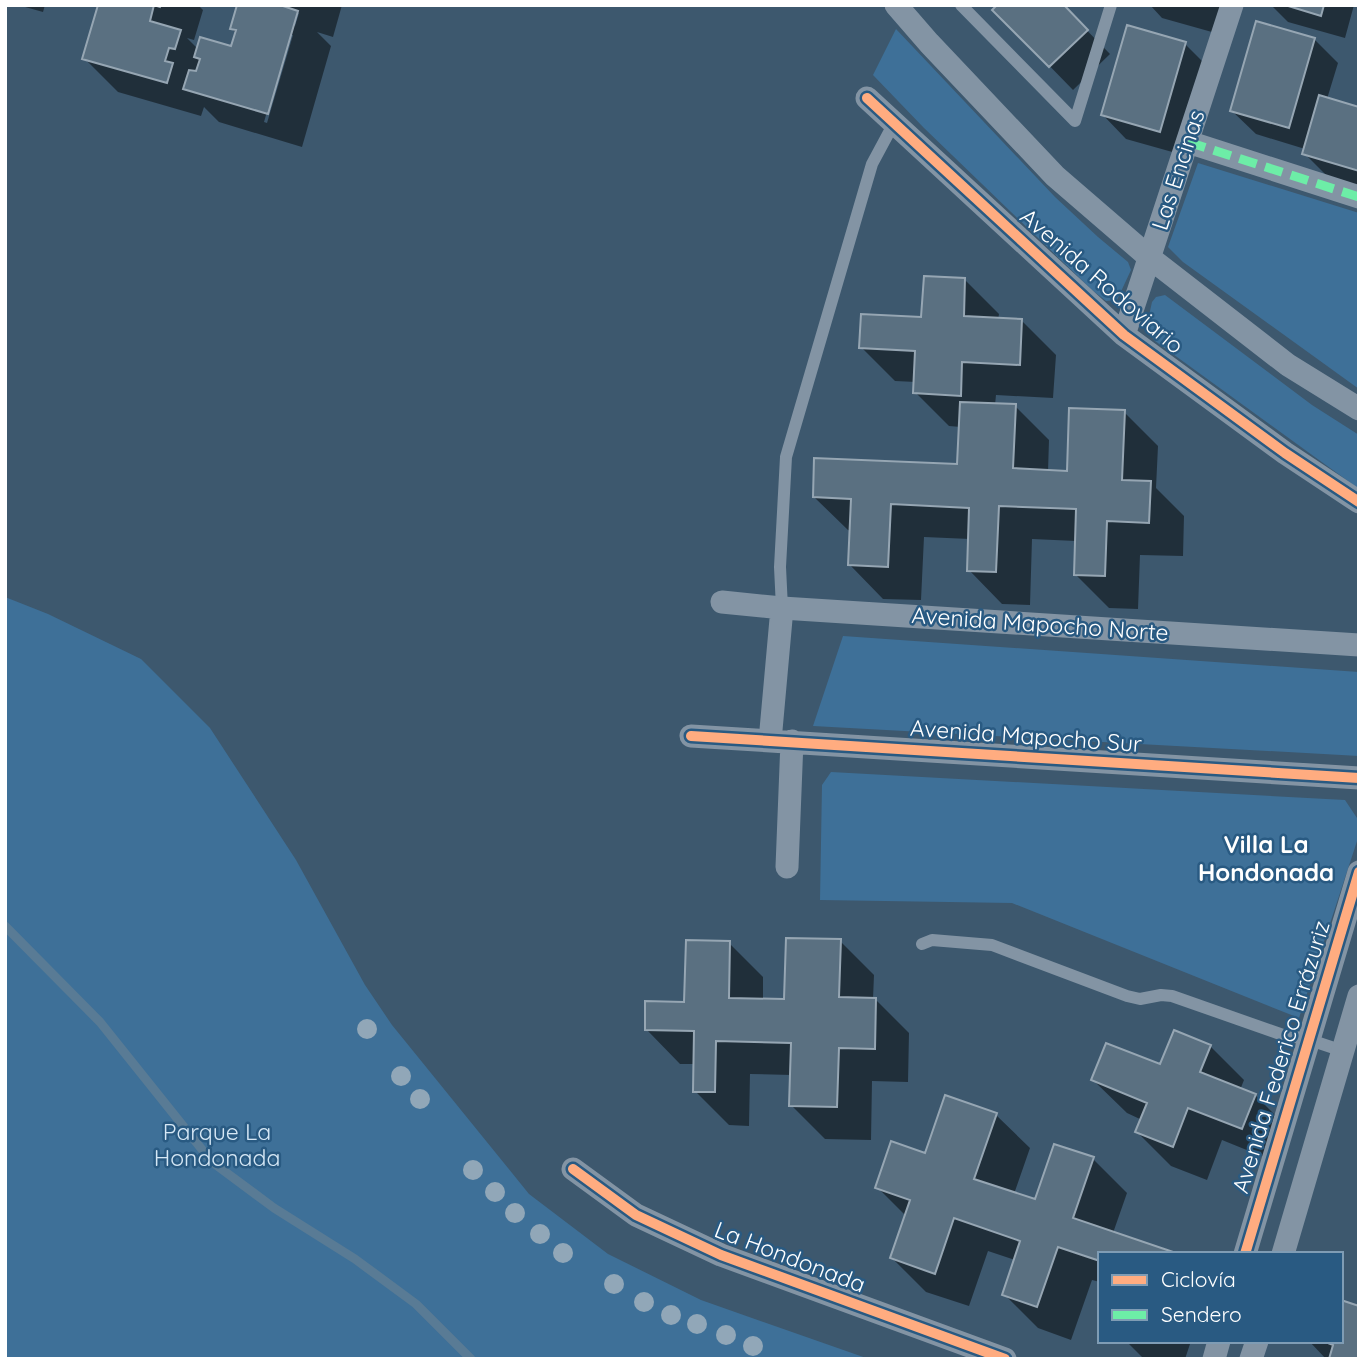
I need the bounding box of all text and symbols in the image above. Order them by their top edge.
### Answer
street label: Las Encinas [1145,106,1211,234]
street label: Avenida Rodoviario [1015,202,1190,360]
street label: Avenida Mapocho Norte [910,600,1170,647]
street label: Avenida Mapocho Sur [909,713,1143,758]
district label: Villa La Hondonada [1198,829,1334,887]
street label: Avenida Federico Errázuriz [1225,917,1336,1197]
park label: Parque La Hondonada [154,1117,280,1172]
street label: La Hondonada [711,1214,870,1299]
legend [1098,1252,1343,1343]
text: Ciclovía [1161,1266,1236,1292]
text: Sendero [1161,1301,1242,1327]

